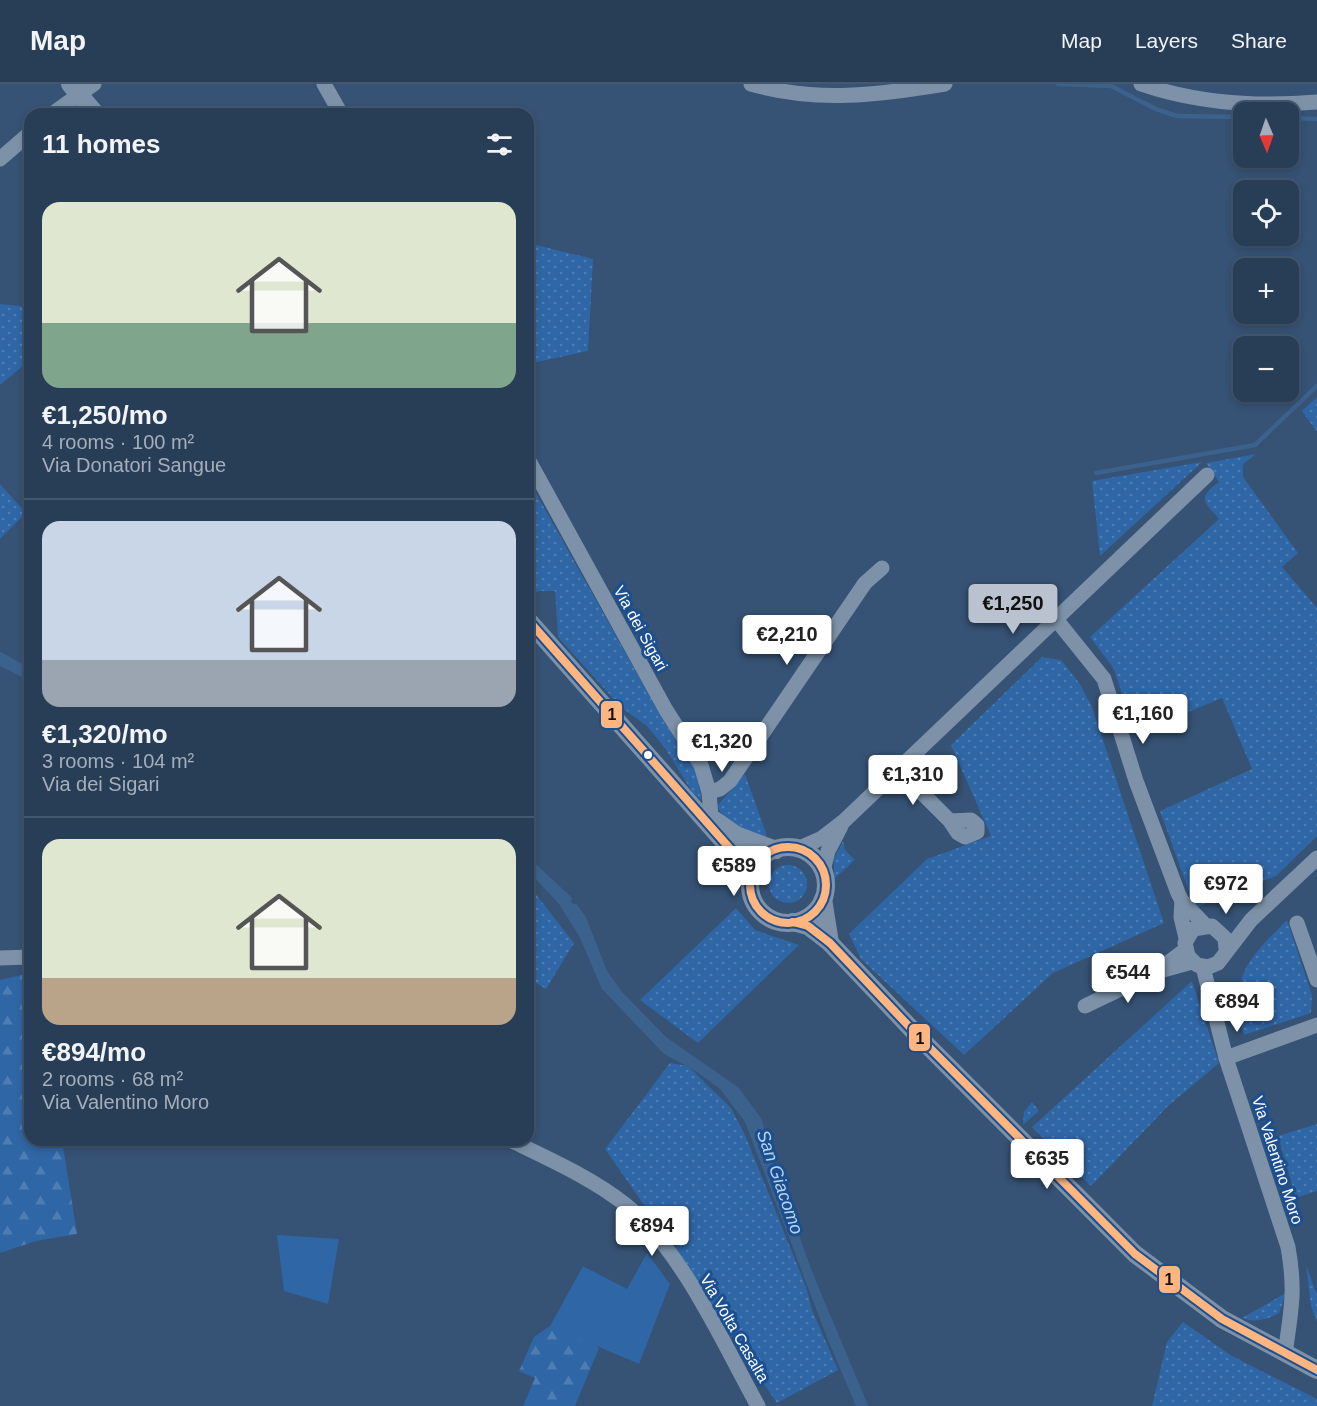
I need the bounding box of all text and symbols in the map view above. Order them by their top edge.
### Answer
text: Map [30,25,86,56]
text: Map [1061,29,1102,52]
text: Layers [1135,29,1198,52]
text: Share [1231,29,1287,52]
north arrow [1233,102,1299,168]
map controls [1233,102,1299,402]
icon: filters [483,128,516,161]
text: 11 homes [42,129,161,159]
button: locate [1233,180,1299,246]
icon: home [225,241,333,349]
button: + [1233,258,1299,324]
button: − [1233,336,1299,402]
text: €1,250/mo [42,400,168,430]
text: 4 rooms · 100 m² [42,431,194,453]
text: Via Donatori Sangue [42,454,226,476]
icon: home [225,560,333,668]
street label: Via dei Sigari [610,583,671,673]
pin: €1,250 [964,584,1062,635]
text: €1,250 [982,592,1044,614]
pin: €2,210 [738,615,836,666]
text: €2,210 [756,623,818,645]
pin: €1,160 [1094,694,1192,745]
line badge: 1 [600,700,623,729]
text: €1,160 [1112,702,1174,724]
text: 1 [608,706,617,723]
text: €1,320/mo [42,719,168,749]
pin: €1,320 [673,722,771,773]
text: €1,320 [691,730,753,752]
unlabelled marker [642,749,654,761]
text: 3 rooms · 104 m² [42,750,194,772]
pin: €1,310 [864,755,962,806]
text: €1,310 [882,763,944,785]
text: Via dei Sigari [42,773,159,795]
pin: €589 [698,846,770,897]
text: €589 [712,854,756,876]
pin: €972 [1190,864,1262,915]
text: €972 [1204,872,1248,894]
icon: home [225,878,333,986]
pin: €544 [1092,953,1164,1004]
text: €544 [1106,961,1150,983]
pin: €894 [1201,982,1273,1033]
text: €894 [1215,990,1259,1012]
line badge: 1 [908,1023,931,1052]
text: 1 [916,1030,925,1047]
text: €894/mo [42,1037,146,1067]
text: 2 rooms · 68 m² [42,1068,183,1090]
text: Via Valentino Moro [42,1091,209,1113]
street label: Via Valentino Moro [1249,1094,1306,1226]
water label: San Giacomo [753,1127,807,1237]
pin: €635 [1011,1139,1083,1190]
text: €635 [1025,1147,1069,1169]
pin: €894 [616,1206,688,1257]
text: €894 [630,1214,674,1236]
line badge: 1 [1158,1265,1181,1294]
street label: Via Volta Casalta [697,1271,772,1385]
text: 1 [1165,1271,1174,1288]

